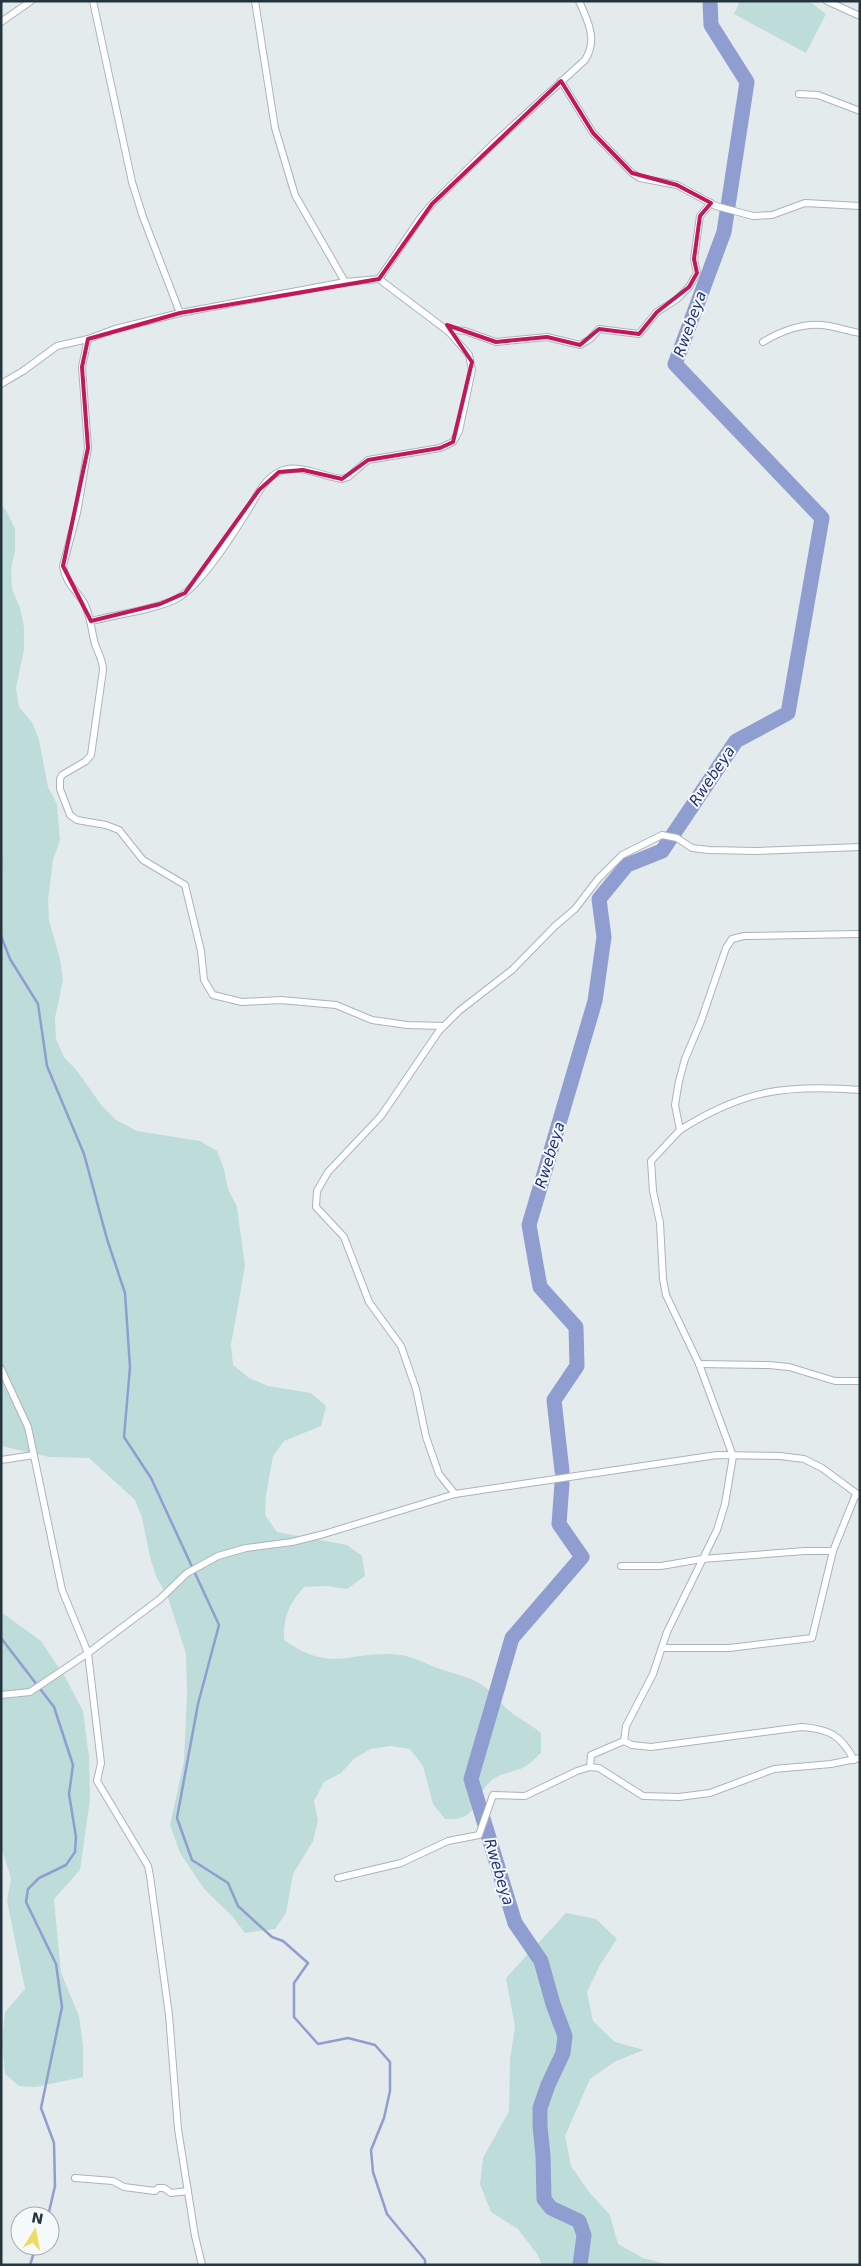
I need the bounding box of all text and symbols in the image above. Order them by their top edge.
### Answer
water label: Rwebeya [670,289,710,359]
water label: Rwebeya [685,742,739,810]
water label: Rwebeya [531,1119,569,1191]
water label: Rwebeya [480,1836,518,1908]
north arrow [10,2206,60,2256]
text: N [30,2209,45,2227]

